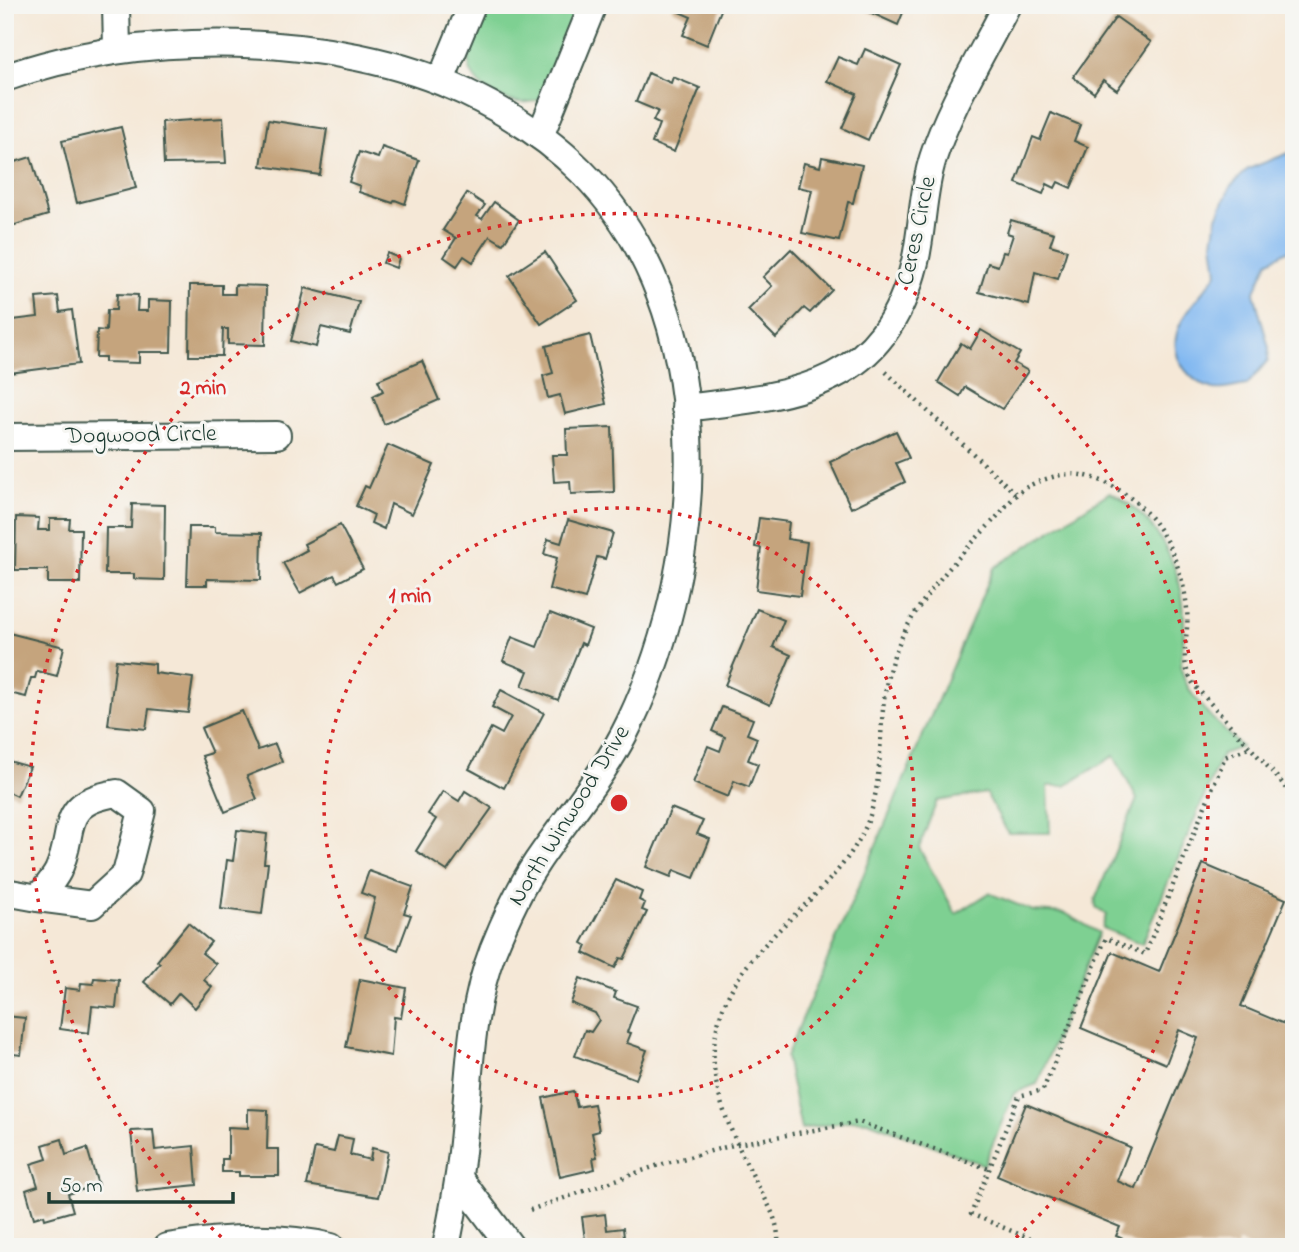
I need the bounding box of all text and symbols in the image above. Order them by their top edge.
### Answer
street label: Ceres Circle [889,173,947,289]
text: 2 min [179,374,226,404]
street label: Dogwood Circle [64,417,217,455]
text: 1 min [389,582,431,612]
street label: North Winwood Drive [500,718,640,913]
centre of rings [607,791,631,815]
scale bar [49,1161,233,1205]
text: 50 m [60,1172,103,1202]

